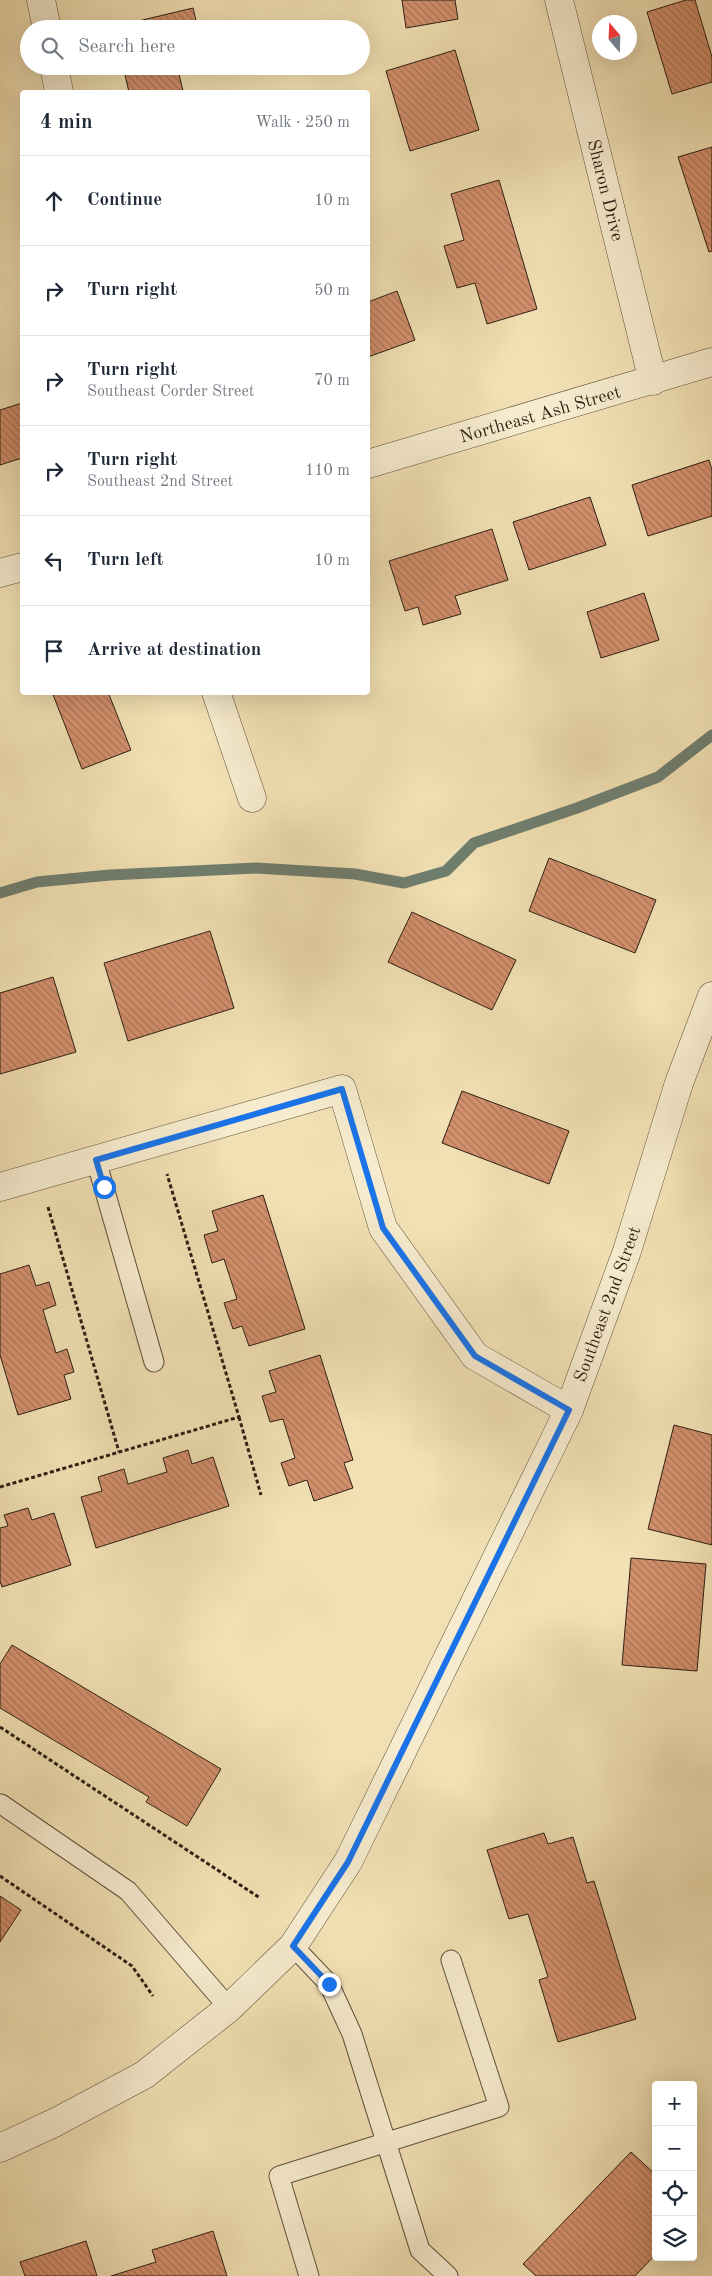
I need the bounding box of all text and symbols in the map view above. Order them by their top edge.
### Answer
north arrow [592,15,637,60]
search box [20,20,370,75]
icon: search [38,34,66,62]
text: Search here [78,38,175,57]
text: 4 min [40,112,93,133]
text: Walk · 250 m [255,115,350,131]
street label: Sharon Drive [584,138,626,243]
icon: ahead [40,187,68,215]
text: Continue [87,191,162,210]
text: 10 m [314,193,350,209]
icon: right [40,277,68,305]
text: Turn right [87,281,177,300]
text: 50 m [314,283,350,299]
text: Turn right [87,361,177,380]
icon: right [40,367,68,395]
text: 70 m [314,373,350,389]
street label: Northeast Ash Street [458,383,623,447]
text: Southeast Corder Street [87,384,254,400]
text: Turn right [87,451,177,470]
icon: right [40,457,68,485]
text: 110 m [305,463,350,479]
text: Southeast 2nd Street [87,474,233,490]
icon: left [40,547,68,575]
text: Turn left [87,551,164,570]
text: 10 m [314,553,350,569]
icon: arrive [40,637,68,665]
text: Arrive at destination [87,641,261,660]
route start [93,1176,116,1199]
street label: Southeast 2nd Street [571,1224,645,1385]
route end [318,1973,341,1996]
map controls [652,2081,697,2261]
button: + [652,2081,697,2126]
button: − [652,2126,697,2171]
button: locate [652,2171,697,2216]
button: layers [652,2216,697,2261]

